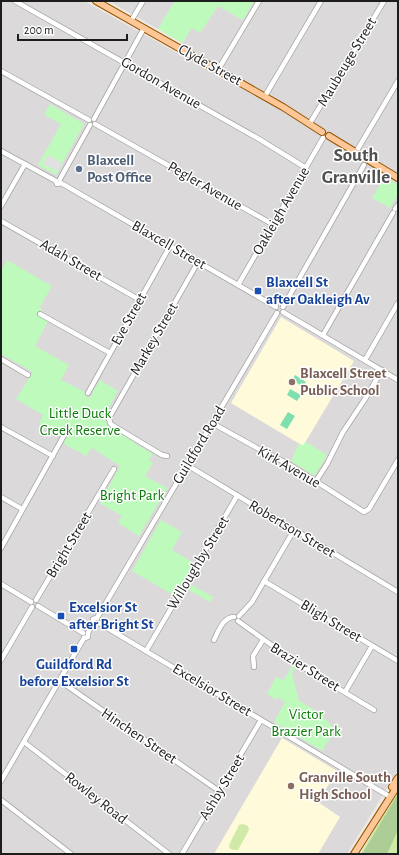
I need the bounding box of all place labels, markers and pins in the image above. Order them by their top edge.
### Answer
place label: Blaxcell Post Office [87,153,152,185]
marker: Blaxcell Post Office [74,164,84,174]
place label: Blaxcell St after Oakleigh Av [266,275,370,307]
marker: Blaxcell St after Oakleigh Av [253,286,263,296]
place label: Blaxcell Street Public School [300,366,386,398]
marker: Blaxcell Street Public School [287,377,297,387]
place label: Excelsior St after Bright St [69,600,154,632]
marker: Excelsior St after Bright St [56,611,66,621]
marker: Guildford Rd before Excelsior St [69,644,79,654]
place label: Guildford Rd before Excelsior St [19,657,129,689]
place label: Granville South High School [299,770,391,802]
marker: Granville South High School [286,781,296,791]

